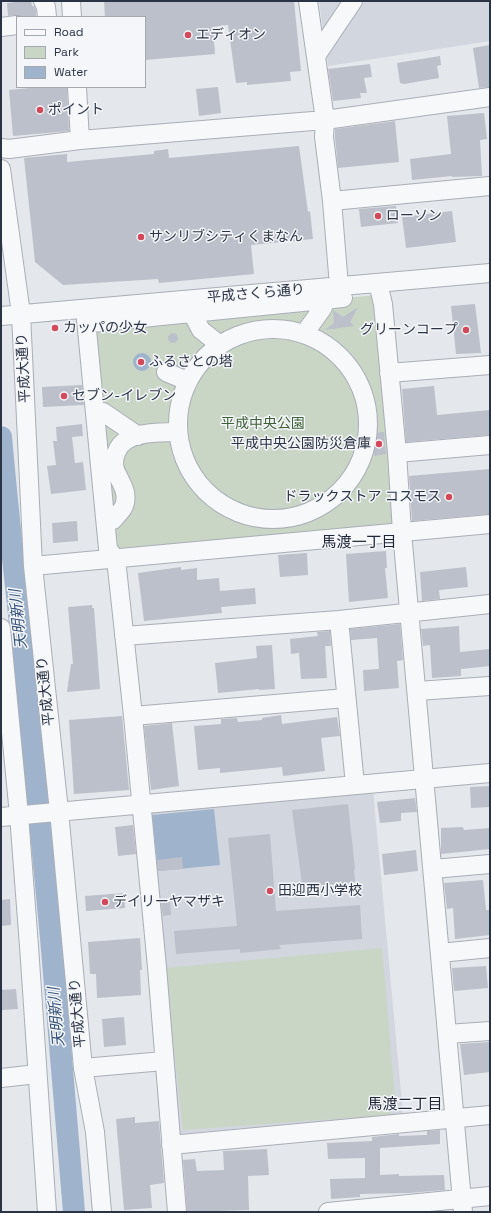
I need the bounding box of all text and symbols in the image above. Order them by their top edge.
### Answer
legend [16,16,146,88]
text: Road [54,24,83,40]
place label: エディオン [196,27,266,43]
marker: エディオン [183,30,193,40]
text: Park [54,44,79,60]
text: Water [54,64,88,80]
place label: ポイント [48,102,104,118]
marker: ポイント [35,105,45,115]
place label: ローソン [386,208,442,224]
marker: ローソン [373,211,383,221]
place label: サンリブシティくまなん [149,229,303,245]
marker: サンリブシティくまなん [136,232,146,242]
street label: 平成さくら通り [206,281,306,307]
place label: カッパの少女 [63,320,147,336]
place label: グリーンコープ [360,322,458,338]
marker: カッパの少女 [50,323,60,333]
marker: グリーンコープ [461,325,471,335]
street label: 平成大通り [14,333,34,403]
place label: ふるさとの塔 [149,354,233,370]
marker: ふるさとの塔 [136,357,146,367]
place label: セブン-イレブン [72,388,176,404]
marker: セブン-イレブン [59,391,69,401]
park label: 平成中央公園 [221,416,305,432]
place label: 平成中央公園防災倉庫 [231,436,371,452]
marker: 平成中央公園防災倉庫 [374,439,384,449]
place label: ドラックストア コスモス [283,489,441,505]
marker: ドラックストア コスモス [444,492,454,502]
district label: 馬渡一丁目 [322,534,396,552]
water label: 天明新川 [7,588,31,650]
street label: 平成大通り [34,655,58,727]
place label: 田迎西小学校 [278,883,362,899]
marker: 田迎西小学校 [265,886,275,896]
place label: デイリーヤマザキ [113,894,225,910]
marker: デイリーヤマザキ [100,897,110,907]
street label: 平成大通り [67,977,89,1049]
water label: 天明新川 [45,986,69,1048]
district label: 馬渡二丁目 [368,1096,442,1114]

